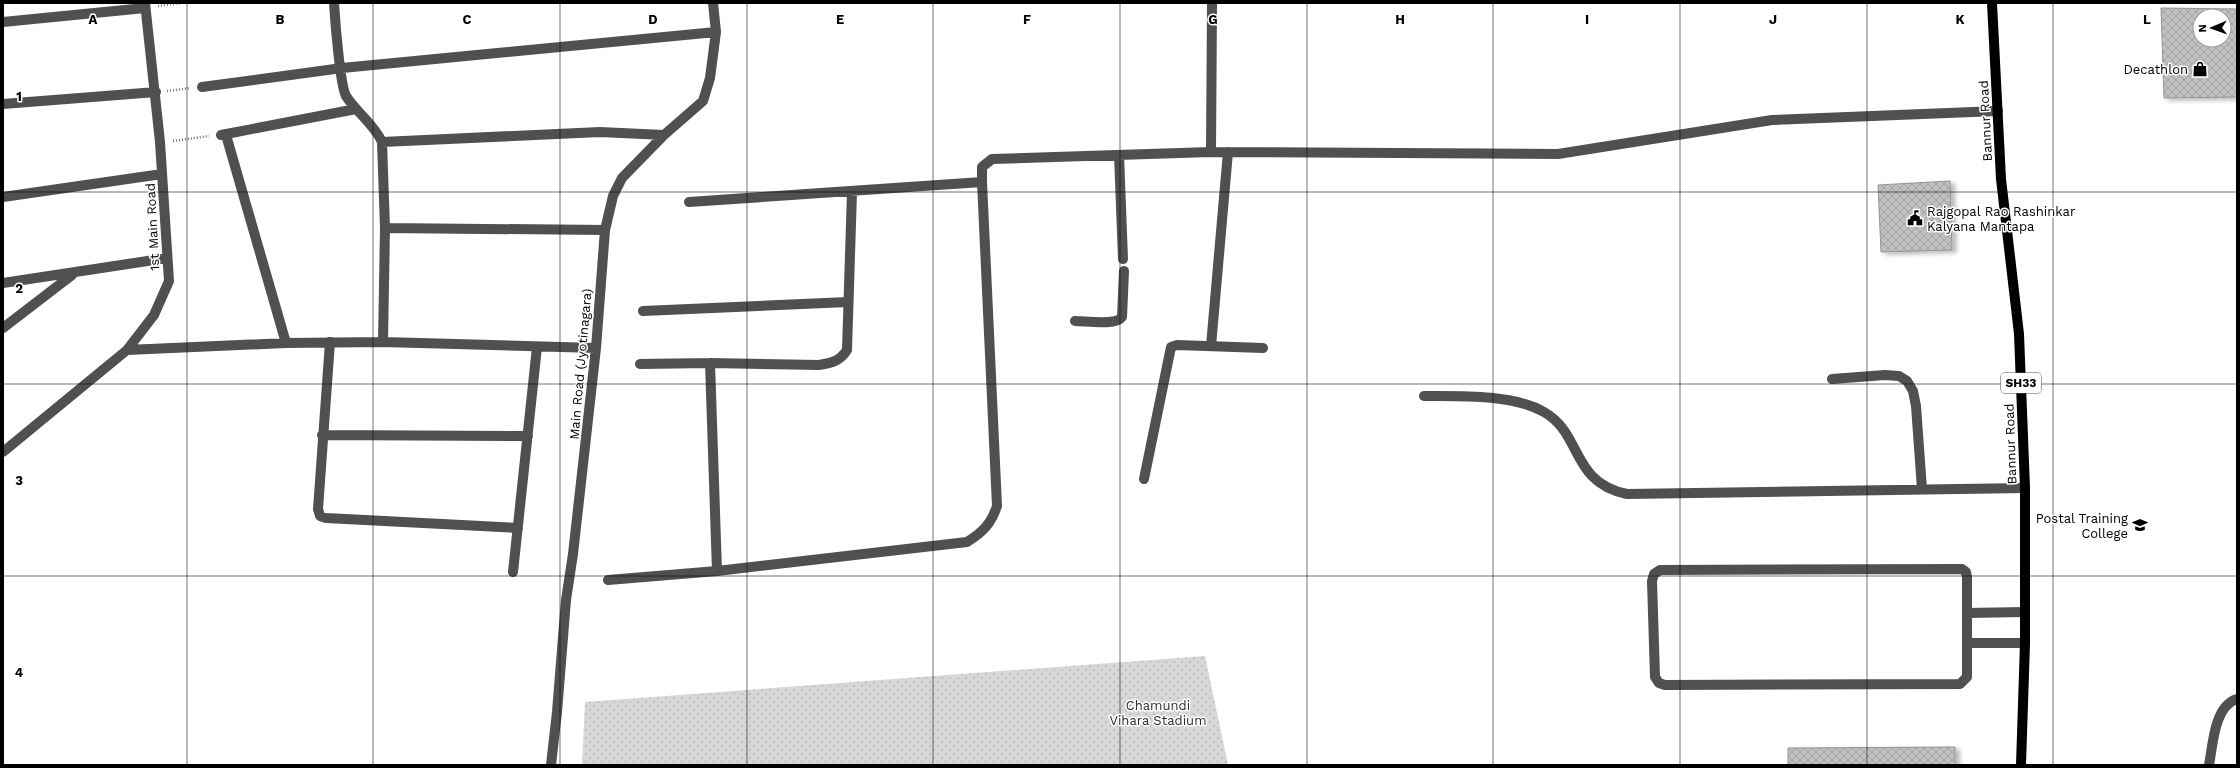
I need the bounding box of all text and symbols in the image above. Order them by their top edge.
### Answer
north arrow [2192,8,2232,48]
text: A [89,12,98,27]
text: B [276,12,285,27]
text: C [463,12,472,27]
text: D [648,12,658,27]
text: E [836,12,844,27]
text: F [1023,12,1031,27]
text: G [1208,12,1218,27]
text: H [1395,12,1405,27]
text: I [1585,12,1589,27]
text: J [1769,12,1777,27]
text: K [1955,12,1965,27]
text: L [2143,12,2151,27]
text: N [2196,24,2209,33]
shop icon: Decathlon [2191,60,2209,78]
place label: Decathlon [2123,62,2188,77]
street label: Bannur Road [1976,80,1995,162]
text: 1 [16,89,22,104]
street label: 1st Main Road [143,183,162,271]
place label: Rajgopal Rao Rashinkar Kalyana Mantapa [1927,204,2075,234]
public building icon: Rajgopal Rao Rashinkar Kalyana Mantapa [1906,209,1924,227]
text: 2 [15,281,23,296]
street label: Main Road (Jyotinagara) [566,288,595,440]
road number: SH33 [2001,373,2041,393]
street label: Bannur Road [2002,403,2019,485]
text: 3 [15,473,23,488]
place label: Postal Training College [2036,511,2128,541]
school or university icon: Postal Training College [2131,516,2149,534]
text: 4 [15,665,24,680]
park label: Chamundi Vihara Stadium [1109,698,1207,728]

